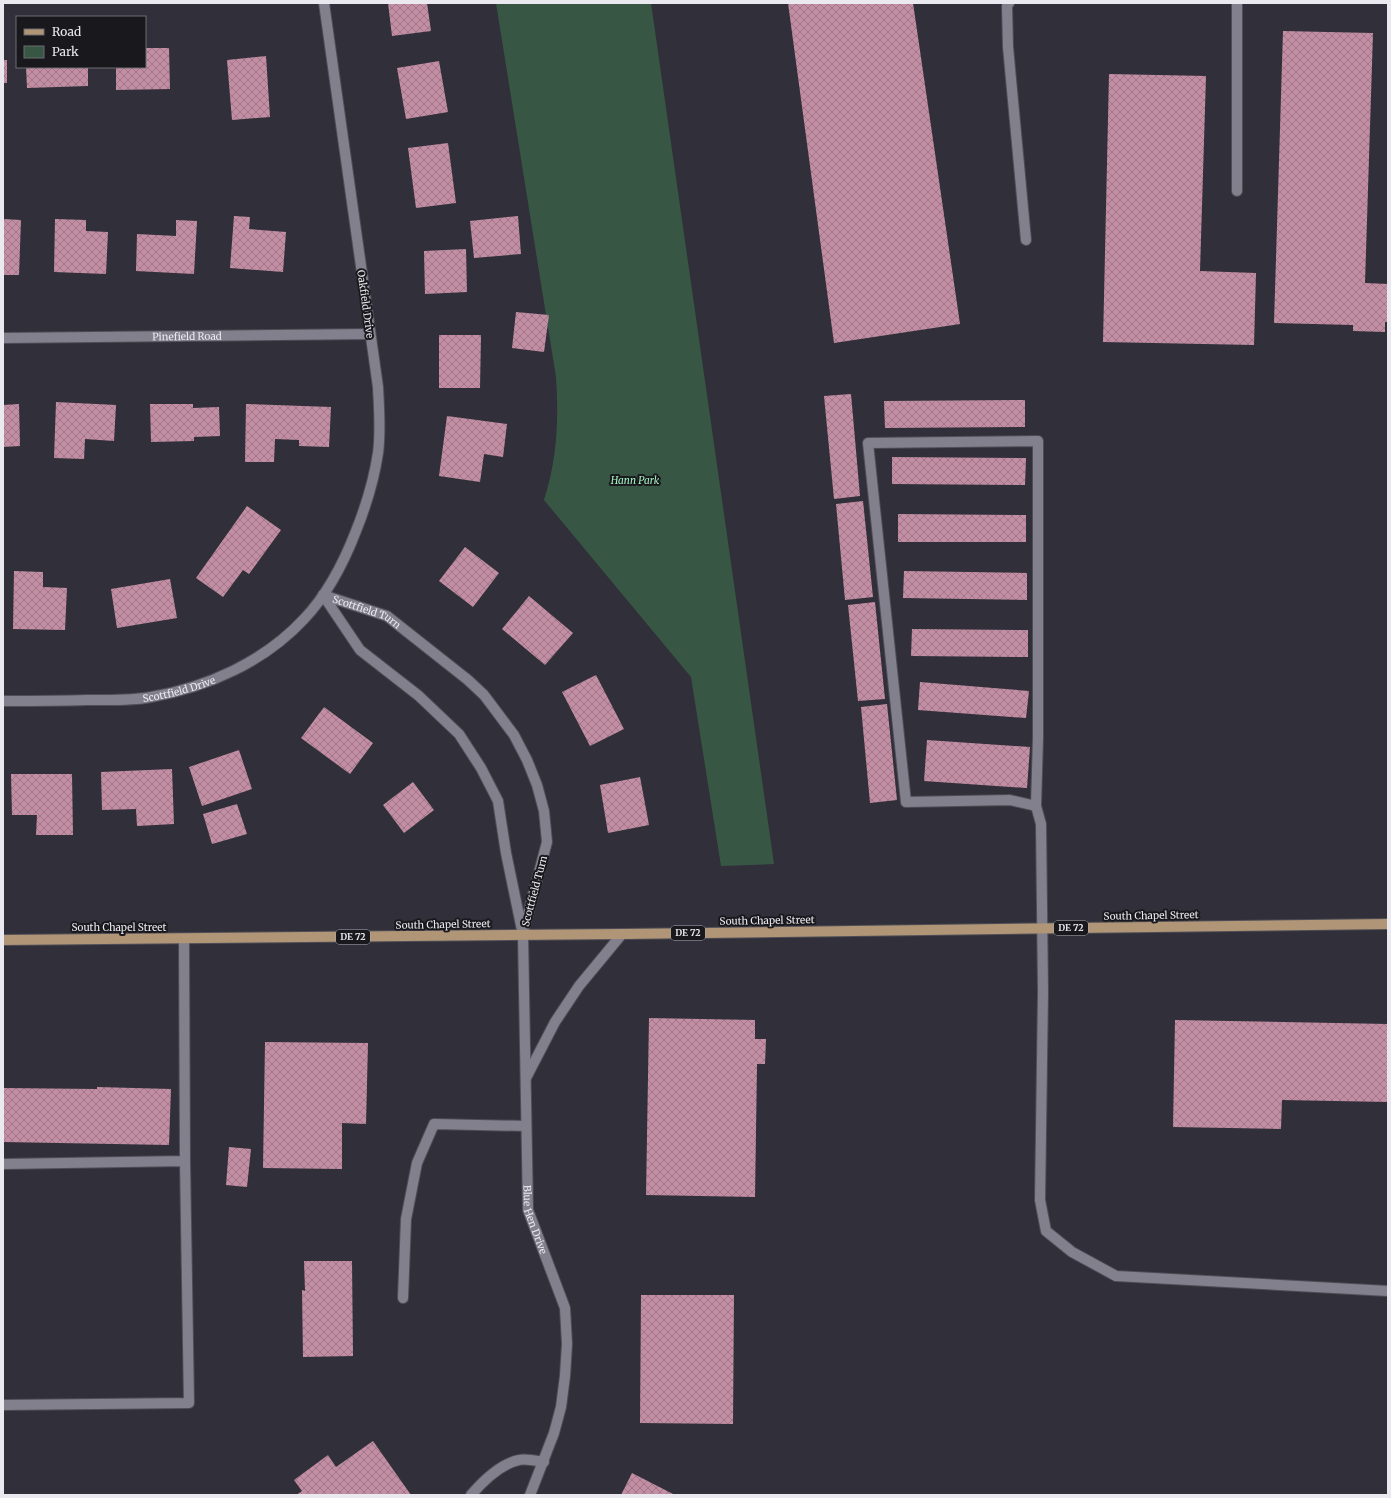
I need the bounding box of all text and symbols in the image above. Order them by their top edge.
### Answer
legend [16,16,146,68]
text: Road [52,24,81,39]
text: Park [52,44,79,59]
street label: Oakfield Drive [354,269,377,339]
street label: Pinefield Road [152,330,222,343]
park label: Hann Park [610,474,660,487]
street label: Scottfield Turn [331,593,404,632]
street label: Scottfield Drive [142,673,217,705]
street label: Scottfield Turn [519,854,550,928]
street label: South Chapel Street [1103,908,1199,923]
street label: South Chapel Street [719,913,815,928]
street label: South Chapel Street [395,917,491,932]
street label: South Chapel Street [72,921,167,934]
road number: DE 72 [1054,921,1088,935]
road number: DE 72 [671,926,705,940]
road number: DE 72 [336,930,370,944]
street label: Blue Hen Drive [521,1185,550,1256]

